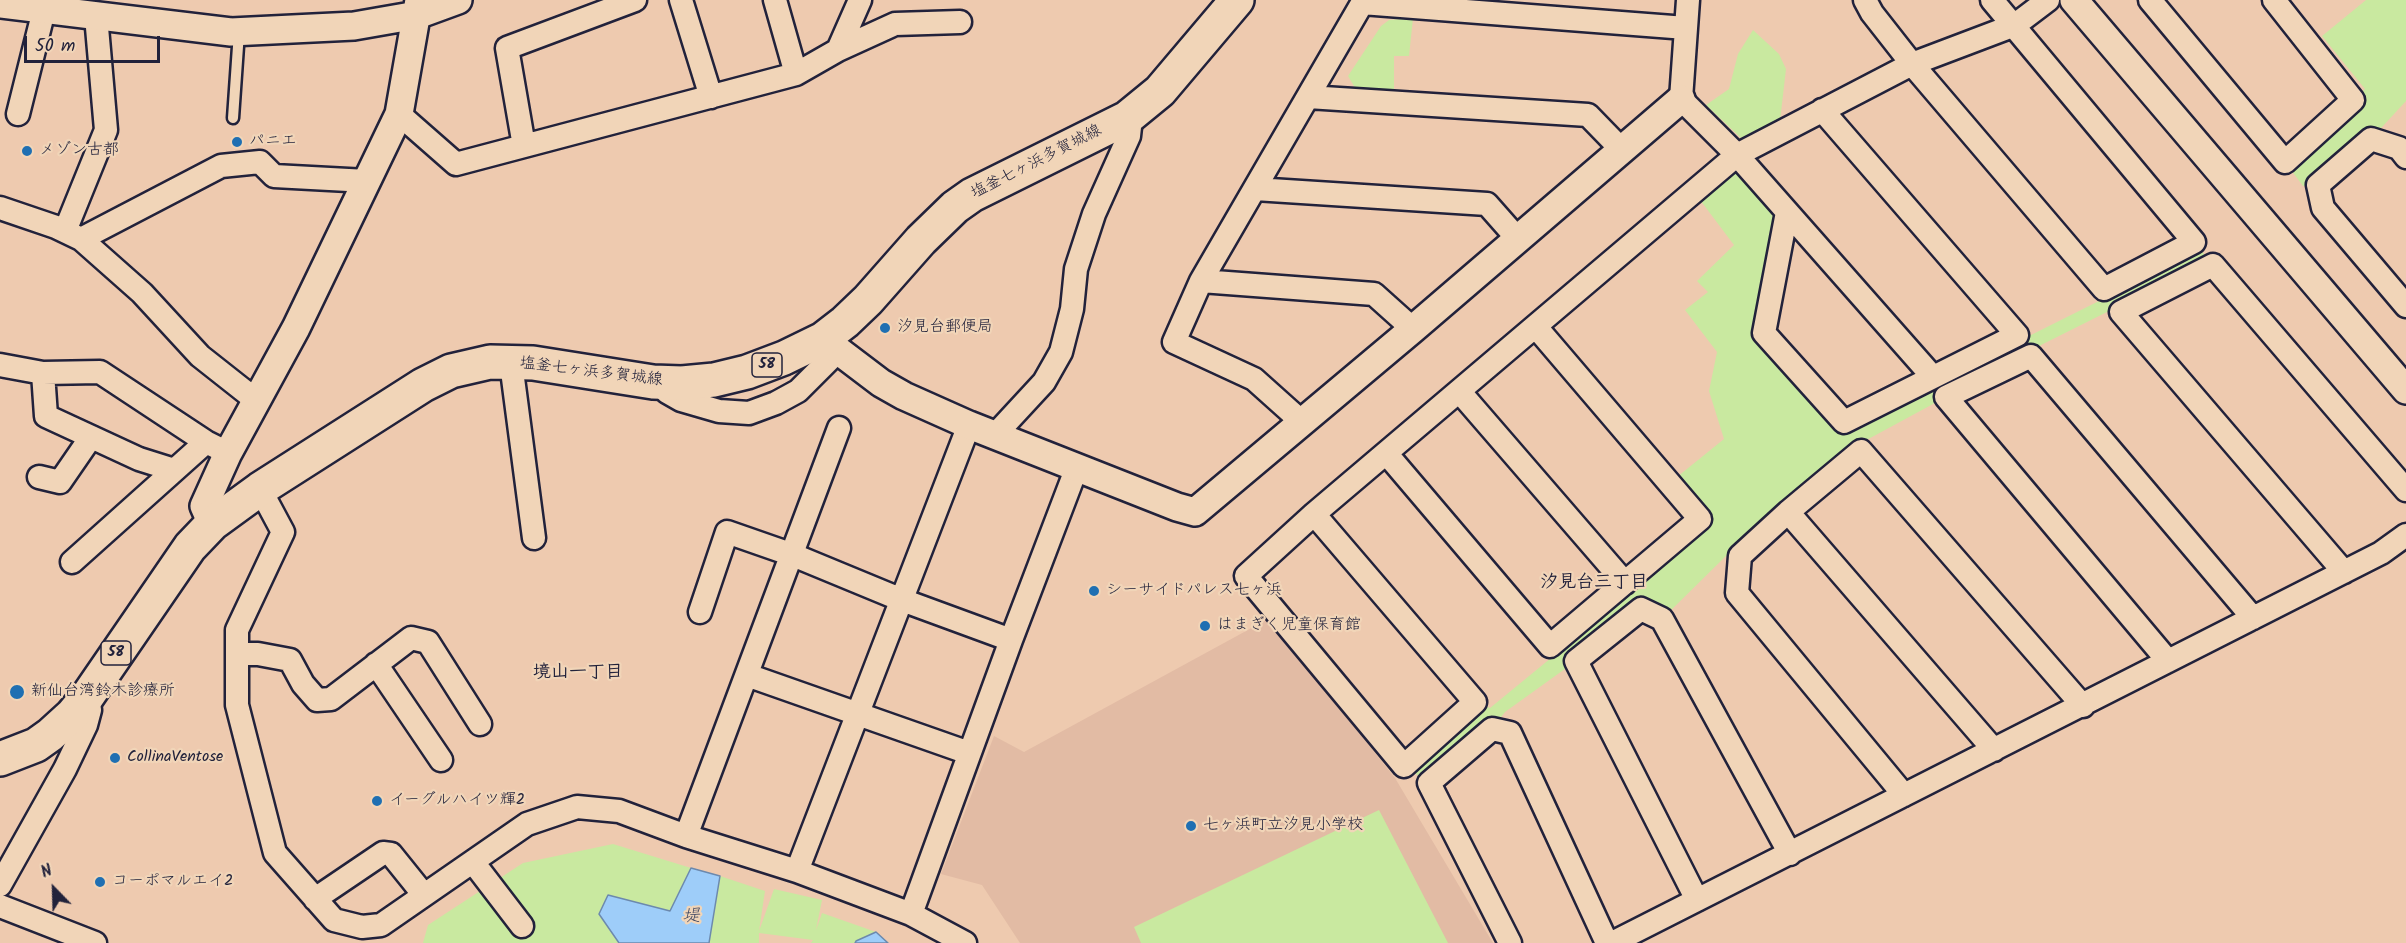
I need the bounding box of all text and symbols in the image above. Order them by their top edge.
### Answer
scale bar [27,24,164,62]
text: 50 m [35,32,75,61]
street label: 塩釜七ヶ浜多賀城線 [968,122,1106,204]
place label: パニエ [249,132,297,152]
marker: パニエ [230,135,244,149]
place label: メゾン古都 [39,141,119,161]
marker: メゾン古都 [20,144,34,158]
place label: 汐見台郵便局 [897,318,993,338]
marker: 汐見台郵便局 [878,321,892,335]
road number: 58 [752,353,782,377]
street label: 塩釜七ヶ浜多賀城線 [518,355,664,391]
district label: 汐見台三丁目 [1540,573,1648,595]
place label: シーサイドパレス七ヶ浜 [1106,581,1282,601]
marker: シーサイドパレス七ヶ浜 [1087,584,1101,598]
place label: はまぎく児童保育館 [1217,616,1361,636]
marker: はまぎく児童保育館 [1198,619,1212,633]
road number: 58 [101,641,131,665]
district label: 境山一丁目 [533,663,623,685]
place label: 新仙台湾鈴木診療所 [31,682,175,702]
marker: 新仙台湾鈴木診療所 [8,683,26,701]
place label: CollinaVentose [127,748,223,768]
marker: CollinaVentose [108,751,122,765]
place label: イーグルハイツ輝2 [389,791,525,811]
marker: イーグルハイツ輝2 [370,794,384,808]
place label: 七ヶ浜町立汐見小学校 [1203,816,1363,836]
marker: 七ヶ浜町立汐見小学校 [1184,819,1198,833]
text: N [37,858,56,885]
north arrow [24,859,84,919]
place label: コーポマルエイ2 [112,872,233,892]
marker: コーポマルエイ2 [93,875,107,889]
water label: 堤 [682,907,700,929]

